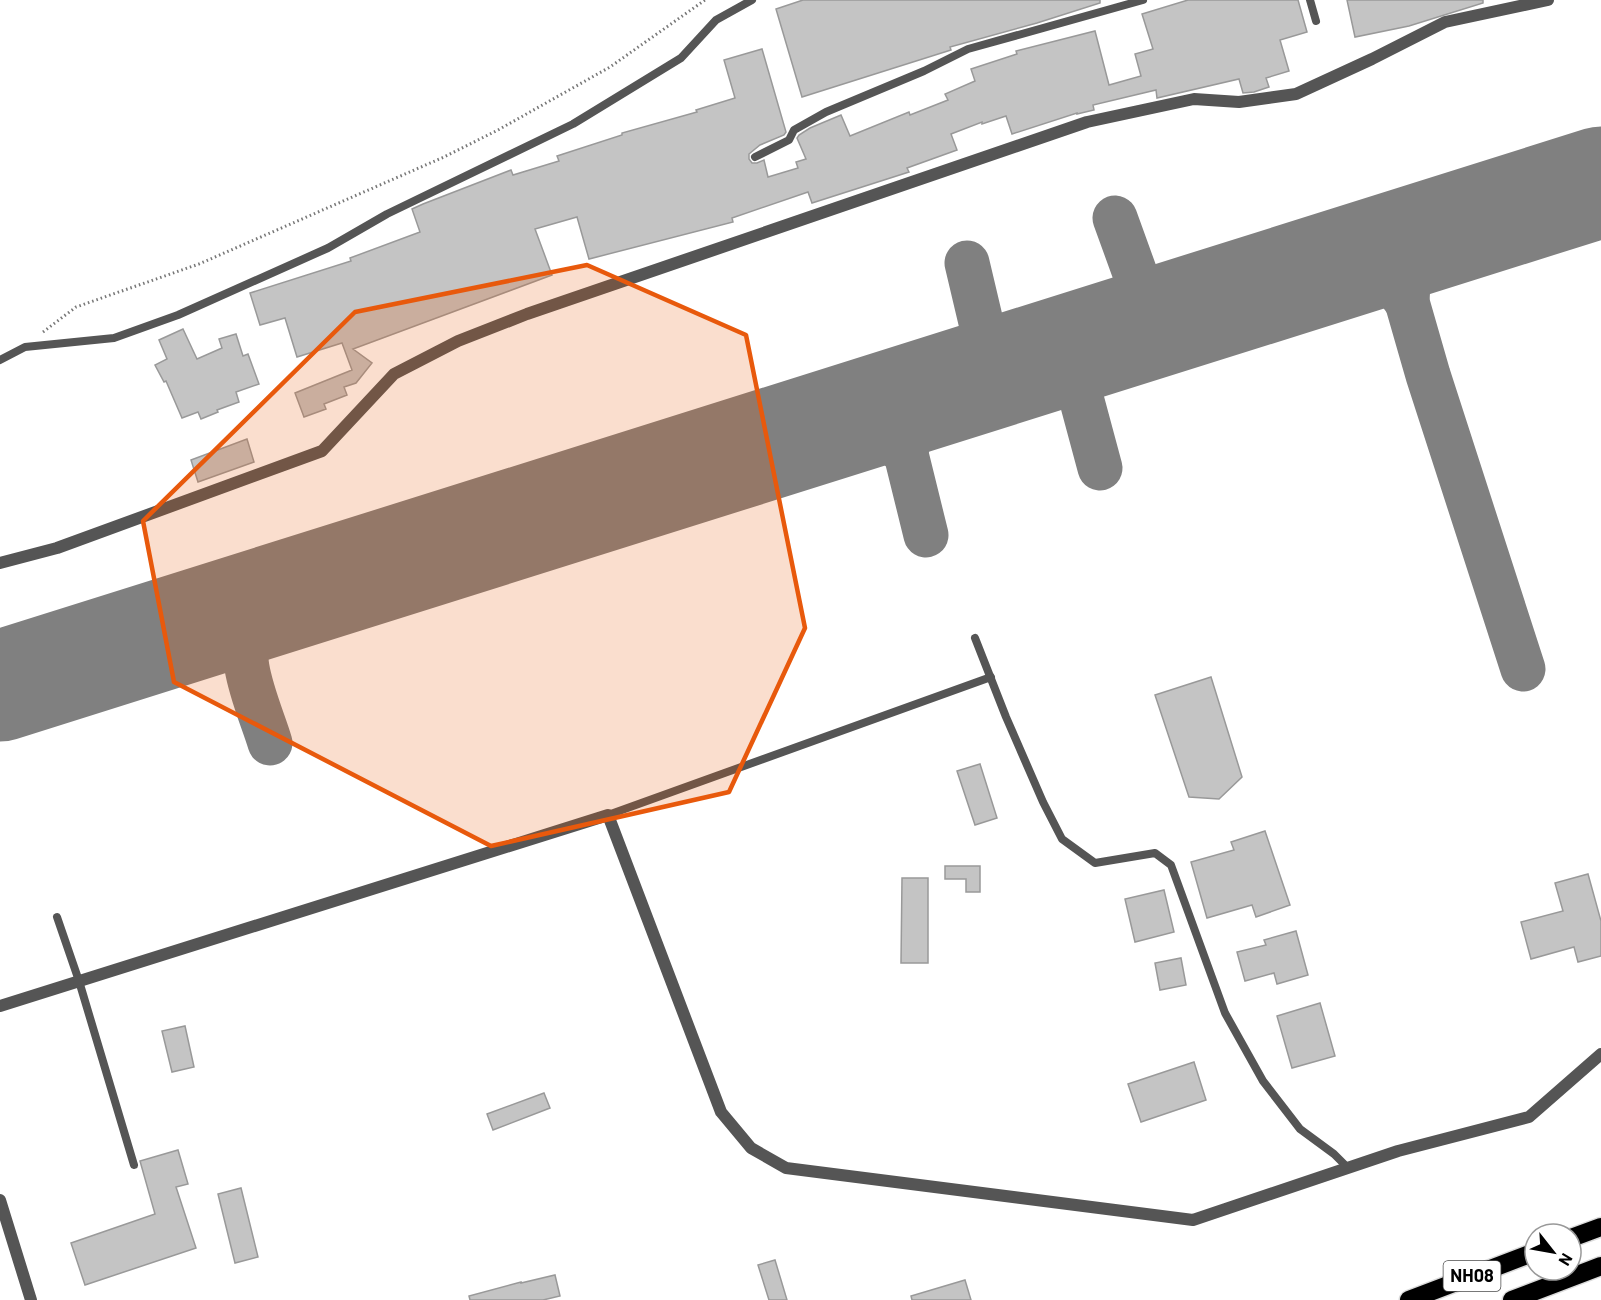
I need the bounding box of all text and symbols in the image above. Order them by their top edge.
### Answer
north arrow [1523,1222,1583,1282]
text: N [1555,1251,1577,1269]
road number: NH08 [1444,1261,1500,1291]

